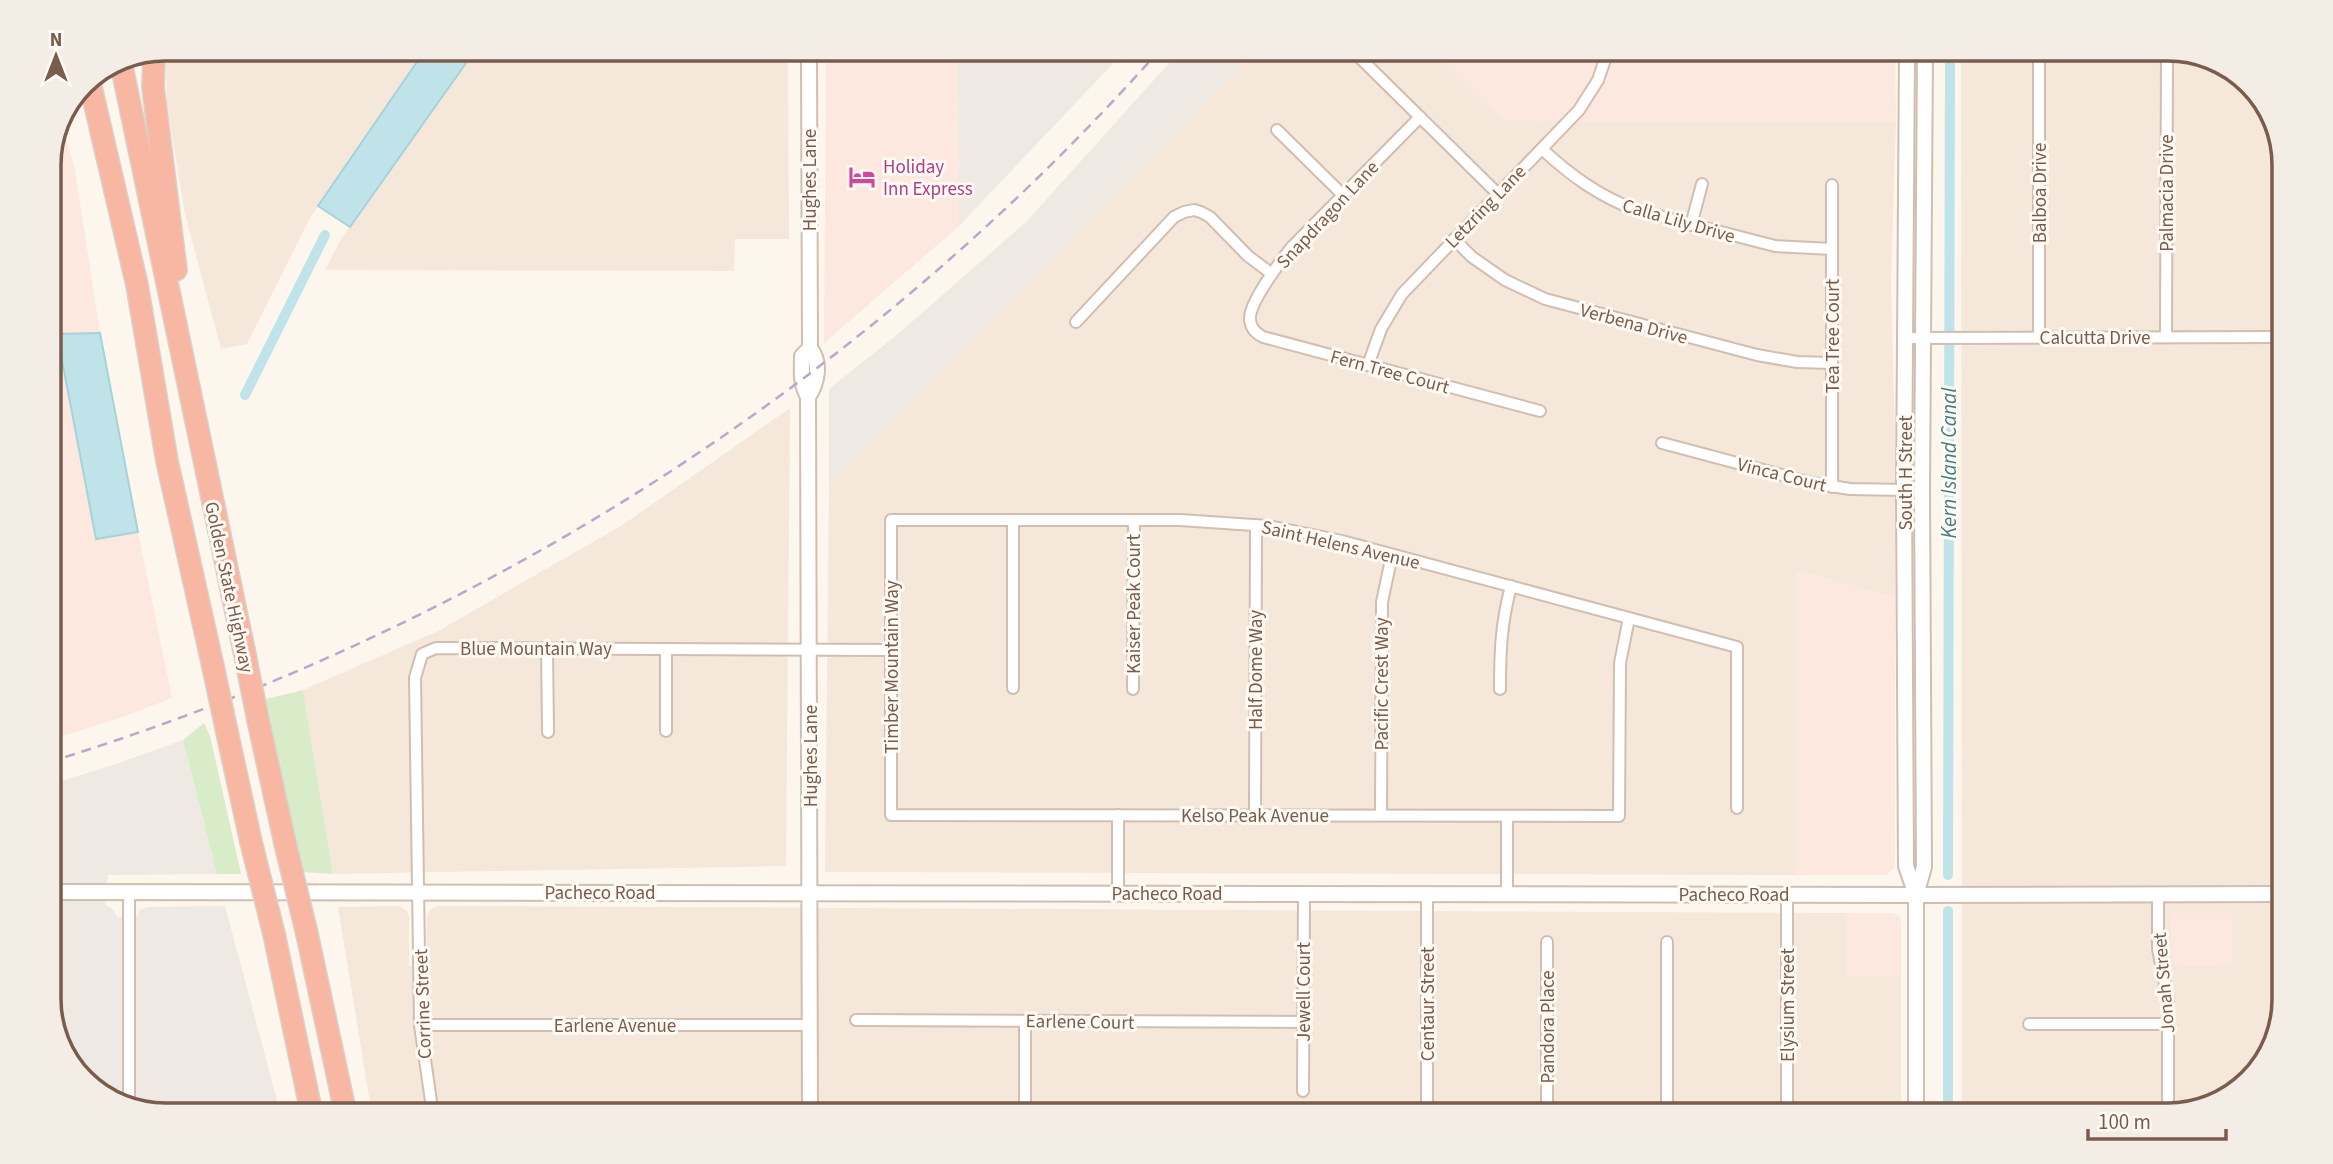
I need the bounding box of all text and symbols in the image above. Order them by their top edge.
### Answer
north arrow [21,21,91,91]
text: N [50,27,62,54]
street label: Hughes Lane [797,129,824,231]
street label: Palmacia Drive [2154,134,2181,252]
street label: Balboa Drive [2027,143,2054,243]
place label: Holiday Inn Express [883,154,973,203]
street label: Snapdragon Lane [1271,155,1385,275]
street label: Letzring Lane [1439,159,1533,255]
hotel icon: Holiday Inn Express [847,162,877,192]
street label: Calla Lily Drive [1619,192,1738,250]
street label: Tea Tree Court [1820,278,1847,393]
street label: Verbena Drive [1577,297,1690,352]
street label: Calcutta Drive [2040,325,2150,352]
street label: Fern Tree Court [1327,344,1453,401]
water label: Kern Island Canal [1934,387,1964,538]
street label: South H Street [1893,415,1920,531]
street label: Vinca Court [1734,451,1830,500]
street label: Golden State Highway [197,499,260,676]
street label: Saint Helens Avenue [1259,514,1423,577]
street label: Kaiser Peak Court [1121,534,1148,674]
street label: Timber Mountain Way [879,580,906,754]
street label: Half Dome Way [1243,610,1270,730]
street label: Pacific Crest Way [1369,617,1396,751]
street label: Blue Mountain Way [460,636,612,663]
street label: Hughes Lane [798,705,825,807]
street label: Kelso Peak Avenue [1181,803,1329,830]
street label: Pacheco Road [544,880,656,907]
street label: Pacheco Road [1111,881,1223,908]
street label: Pacheco Road [1678,882,1790,909]
street label: Jonah Street [2147,931,2182,1034]
street label: Jewell Court [1291,942,1318,1042]
street label: Centaur Street [1415,946,1442,1061]
street label: Elysium Street [1775,947,1802,1062]
street label: Corrine Street [408,948,439,1060]
street label: Pandora Place [1535,970,1562,1084]
street label: Earlene Court [1025,1008,1135,1037]
street label: Earlene Avenue [554,1013,676,1040]
scale bar [2088,1098,2226,1142]
text: 100 m [2098,1107,2151,1137]

